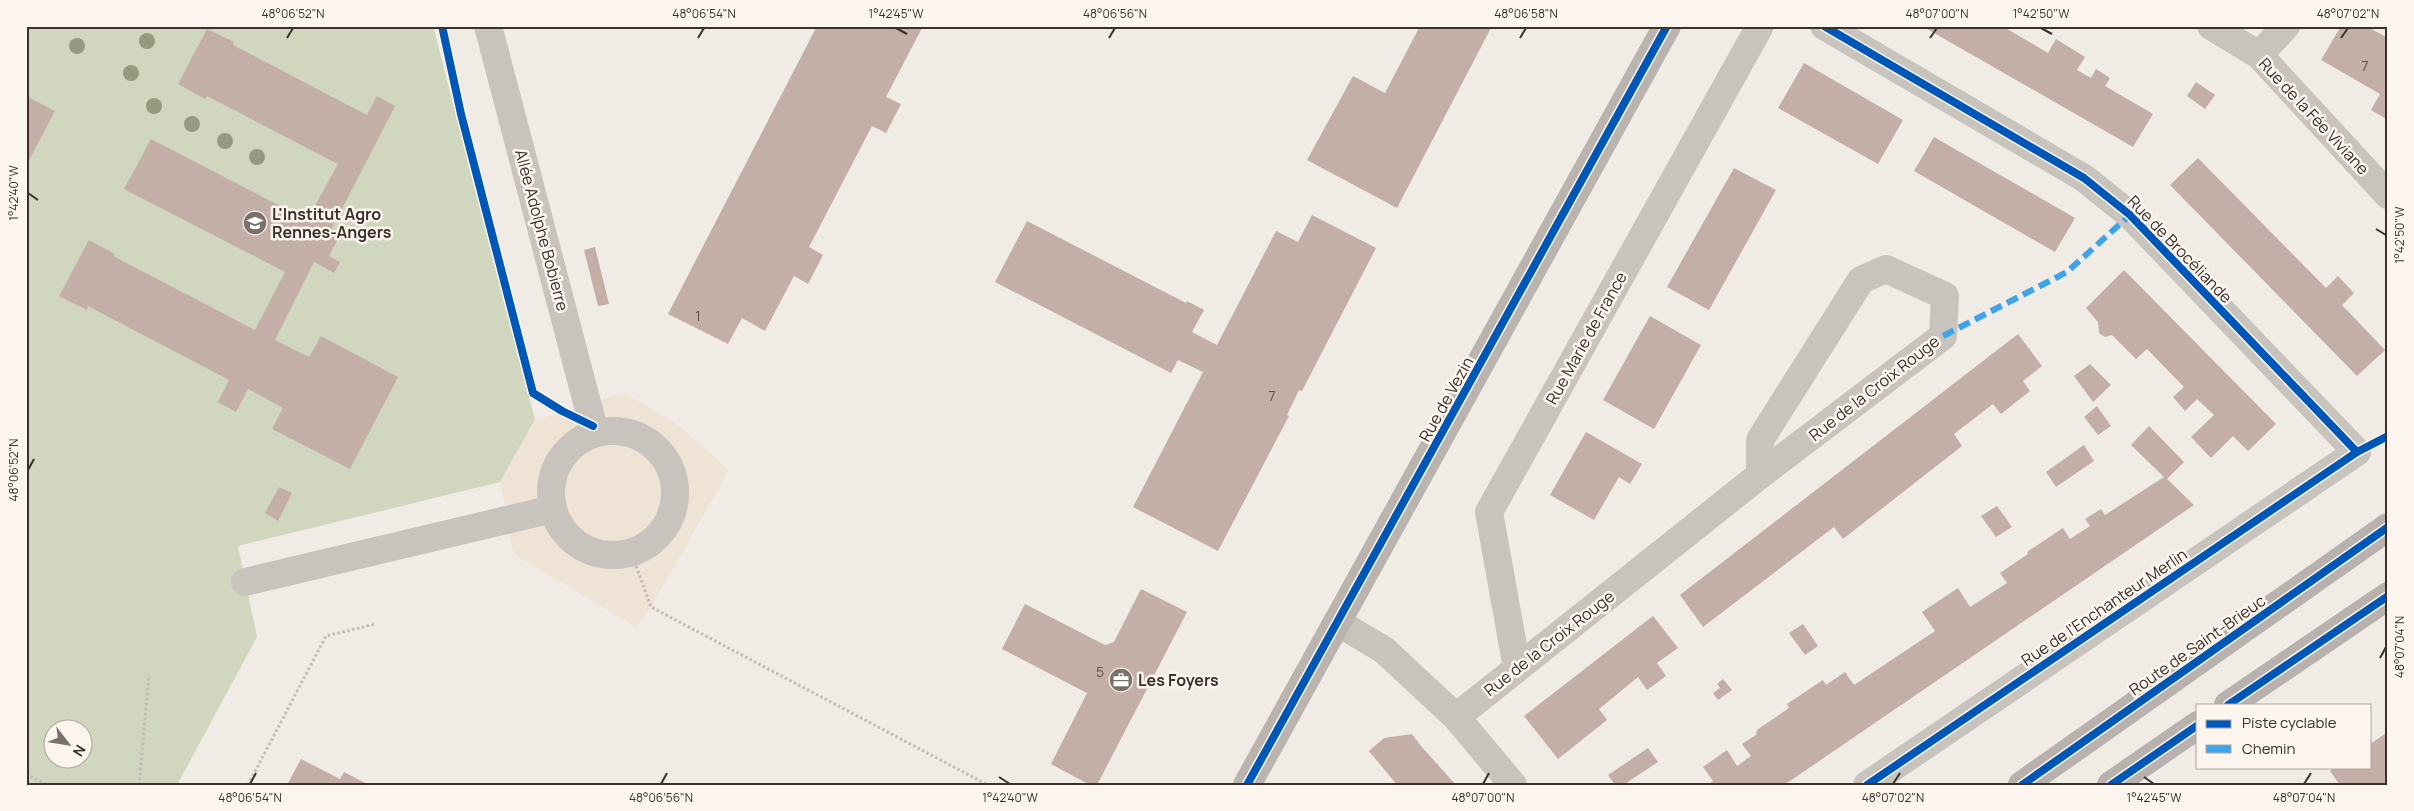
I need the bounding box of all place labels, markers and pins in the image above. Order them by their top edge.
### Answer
place label: L'Institut Agro Rennes-Angers [272,203,392,243]
school or university icon: L'Institut Agro Rennes-Angers [242,210,268,236]
office icon: Les Foyers [1108,667,1134,693]
place label: Les Foyers [1138,669,1219,691]

